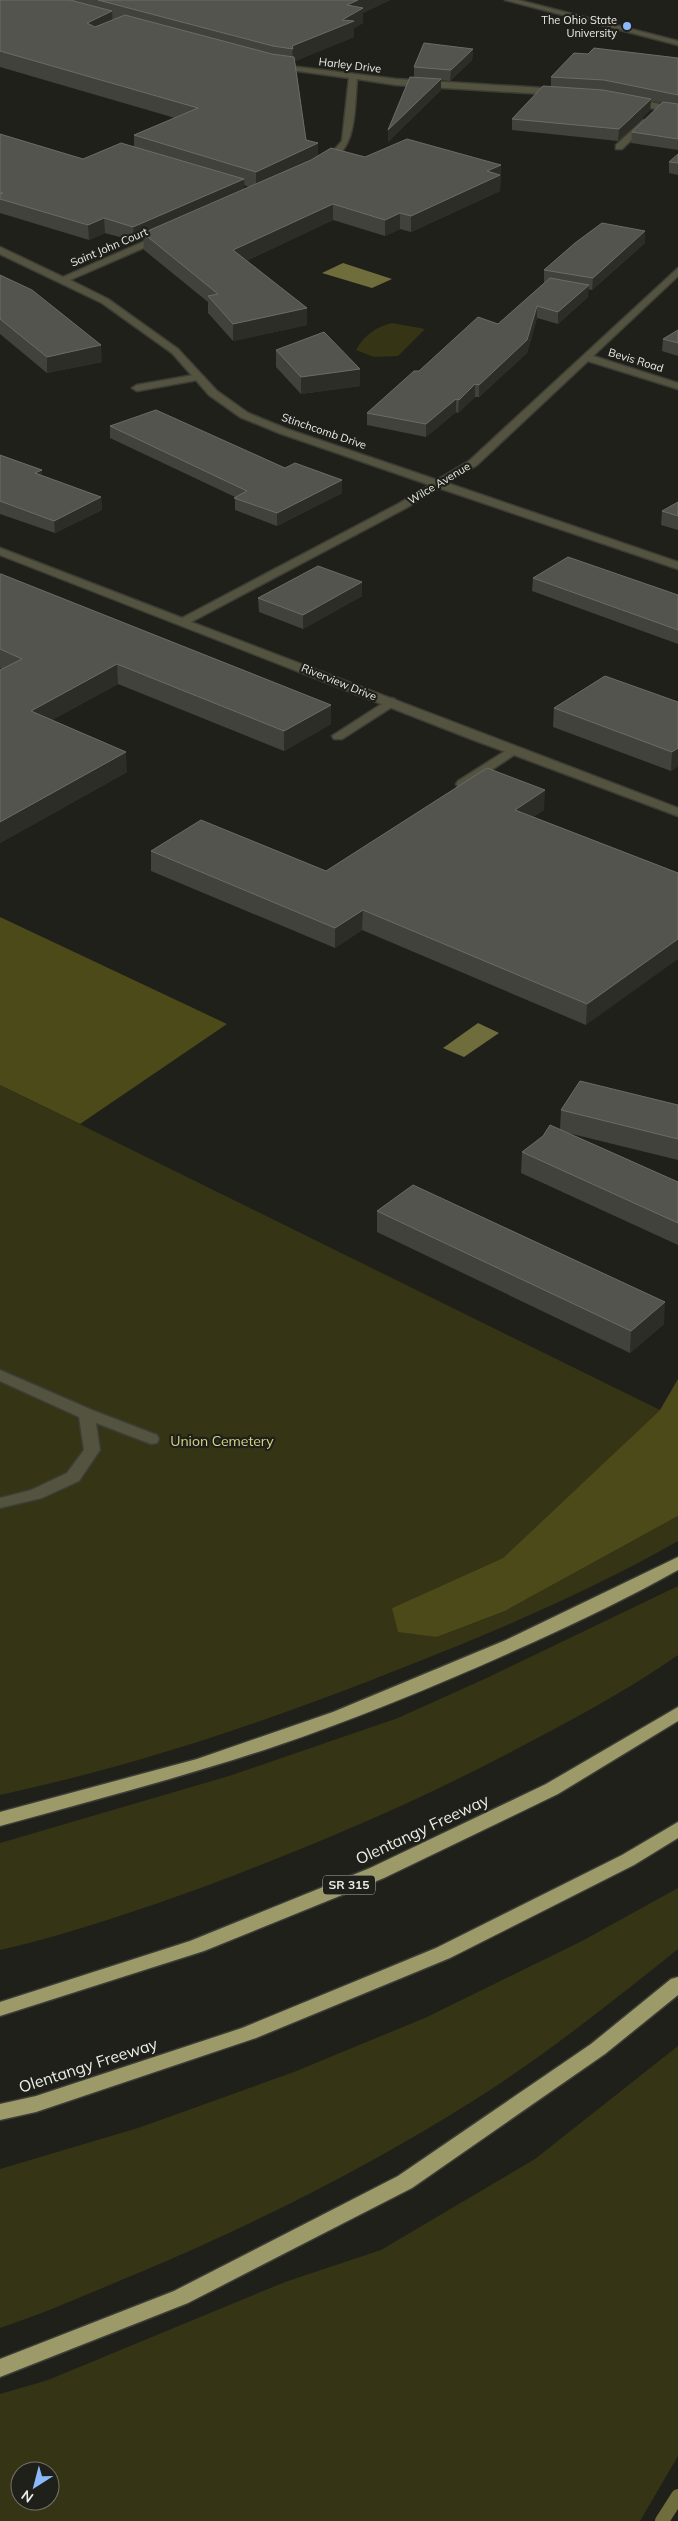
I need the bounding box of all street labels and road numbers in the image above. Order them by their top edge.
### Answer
street label: Harley Drive [318,54,382,76]
street label: Saint John Court [68,224,150,270]
street label: Bevis Road [607,345,665,375]
street label: Stinchcomb Drive [280,410,368,452]
street label: Wilce Avenue [405,459,473,507]
street label: Riverview Drive [299,661,379,703]
street label: Olentangy Freeway [352,1789,492,1869]
road number: SR 315 [323,1876,375,1894]
street label: Olentangy Freeway [16,2033,160,2097]

